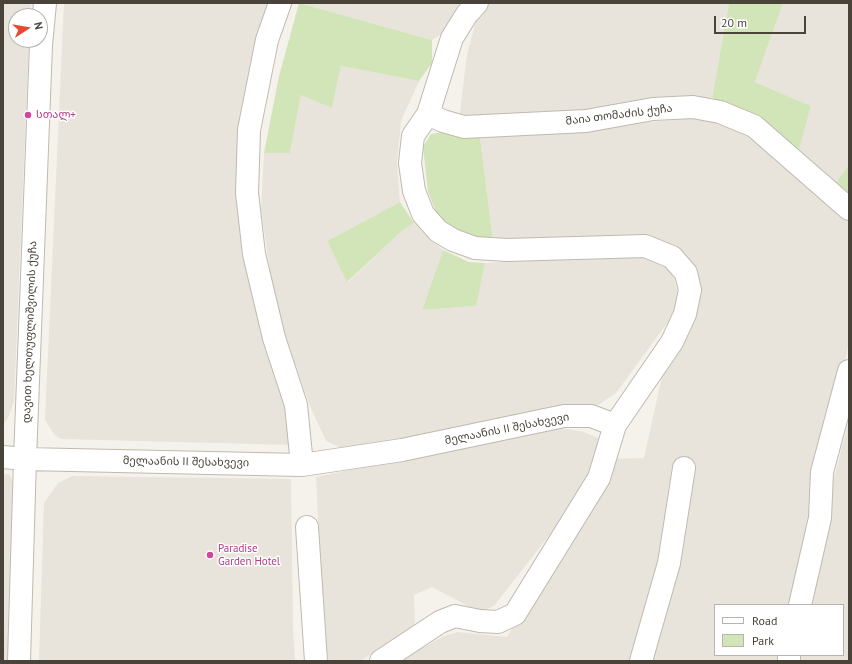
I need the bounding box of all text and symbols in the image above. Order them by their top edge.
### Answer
north arrow [8,8,48,48]
scale bar [716,8,808,34]
text: 20 m [721,15,747,30]
text: N [31,21,46,31]
street label: მაია თომაძის ქუჩა [565,102,673,128]
place label: სთალ+ [36,108,76,122]
marker: სთალ+ [23,110,33,120]
street label: დავით ხელთუფლიშვილის ქუჩა [20,241,40,423]
street label: მელაანის II შესახვევი [444,410,570,448]
street label: მელაანის II შესახვევი [123,454,249,470]
place label: Paradise Garden Hotel [218,542,280,568]
marker: Paradise Garden Hotel [205,550,215,560]
legend [714,604,844,656]
text: Road [752,613,777,628]
text: Park [752,633,774,648]

